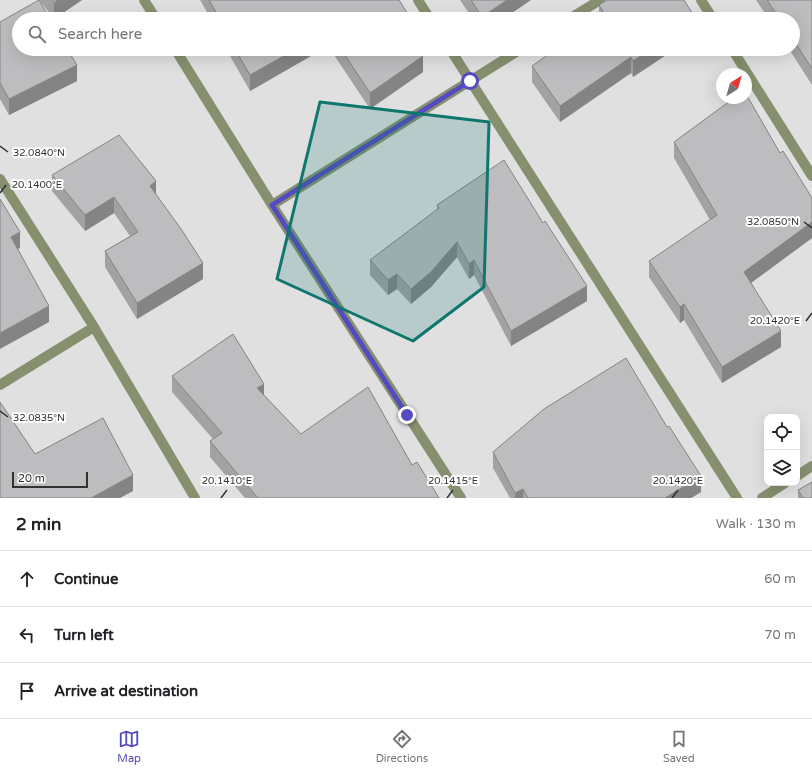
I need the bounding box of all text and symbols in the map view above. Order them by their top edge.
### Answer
search box [12,12,800,56]
icon: search [26,23,48,45]
text: Search here [58,25,142,43]
north arrow [716,68,752,104]
route start [461,72,479,90]
text: 32.0840°N [13,147,65,159]
text: 20.1400°E [12,179,62,191]
text: 32.0850°N [747,216,799,228]
text: 20.1420°E [750,315,800,327]
route end [398,406,416,424]
text: 32.0835°N [13,412,65,424]
map controls [764,414,800,486]
button: locate [764,414,800,450]
button: layers [764,450,800,486]
scale bar [12,470,88,489]
text: 20 m [18,472,45,485]
text: 20.1410°E [202,475,252,487]
text: 20.1415°E [428,475,478,487]
text: 20.1420°E [653,475,703,487]
text: 2 min [16,514,61,535]
text: Walk · 130 m [716,516,796,532]
icon: ahead [16,568,38,590]
text: Continue [54,570,118,588]
text: 60 m [764,571,796,587]
icon: left [16,624,38,646]
text: Turn left [54,626,114,644]
text: 70 m [764,627,796,643]
icon: arrive [16,680,38,702]
text: Arrive at destination [54,682,198,700]
tab: Map [117,728,141,765]
tab: Directions [376,728,428,765]
tab: Saved [663,728,695,765]

